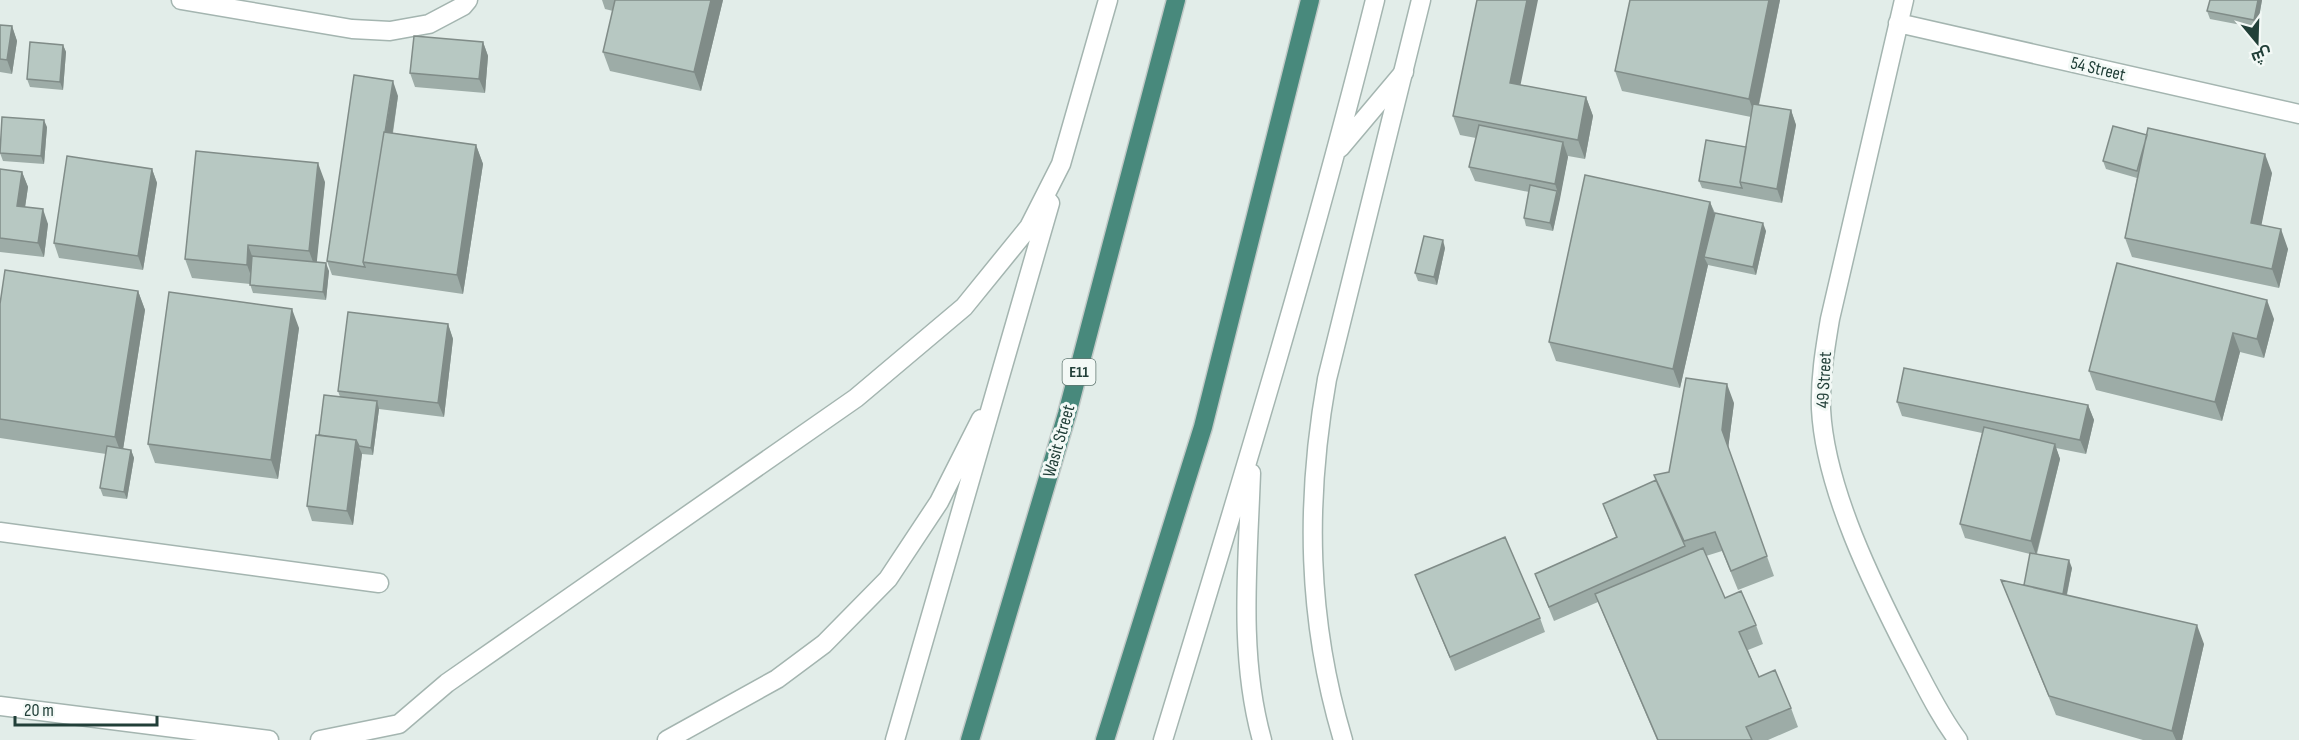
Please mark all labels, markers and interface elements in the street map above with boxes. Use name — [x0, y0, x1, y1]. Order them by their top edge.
north arrow — [2227, 12, 2287, 72]
text: ش — [2249, 42, 2274, 67]
street label: 54 Street — [2069, 53, 2128, 86]
street label: 49 Street — [1812, 351, 1836, 409]
road number: E11 — [1062, 359, 1096, 385]
street label: Wasit Street — [1039, 402, 1079, 480]
scale bar — [15, 689, 158, 727]
text: 20 m — [24, 700, 54, 721]

